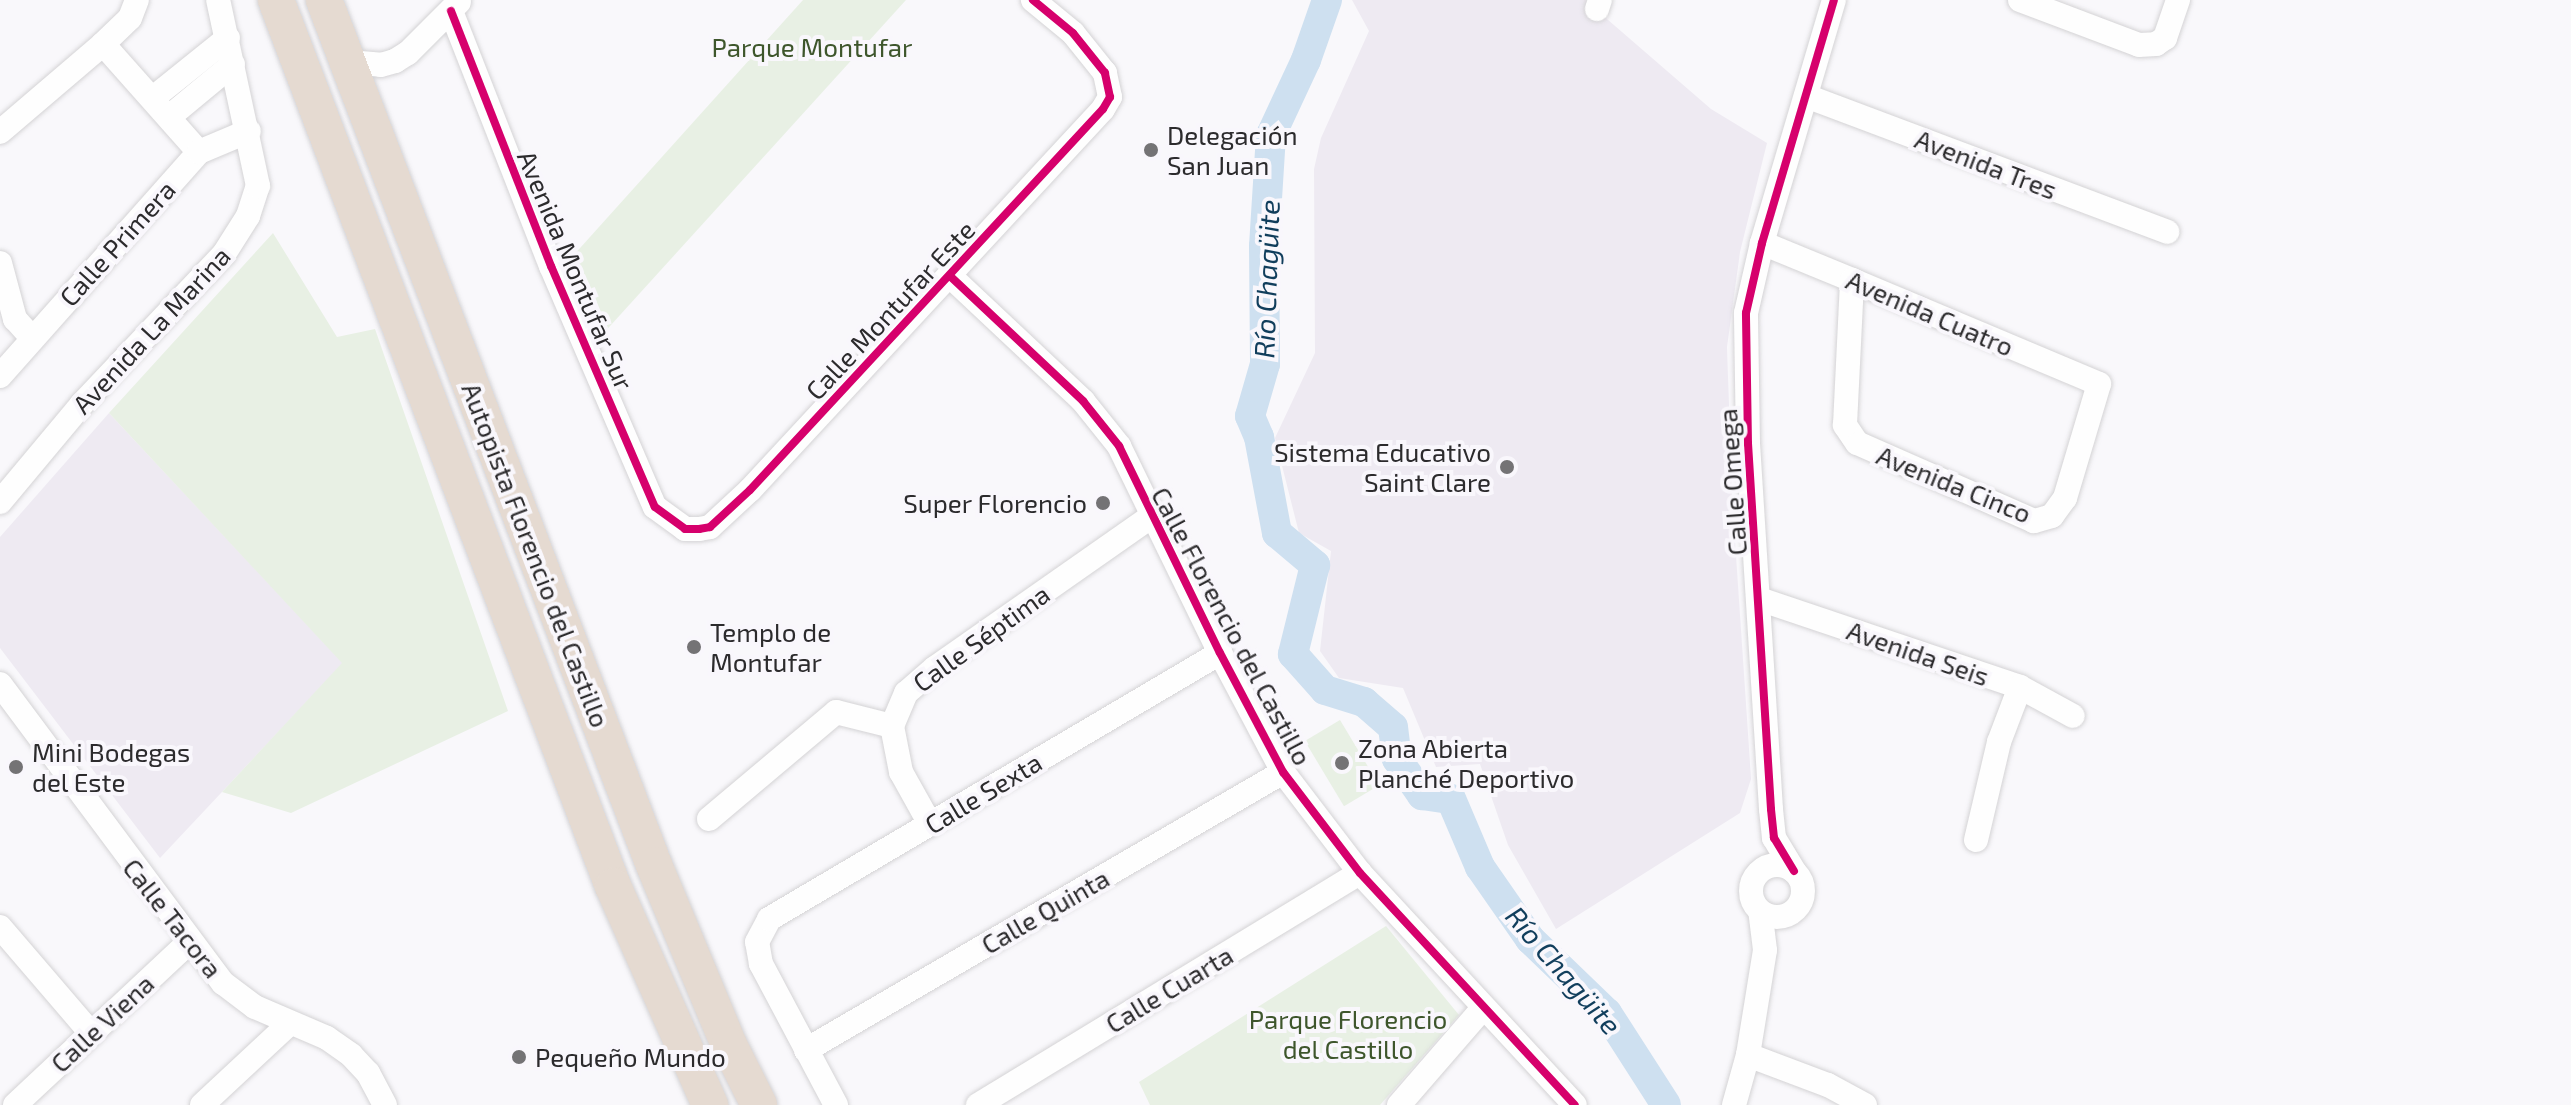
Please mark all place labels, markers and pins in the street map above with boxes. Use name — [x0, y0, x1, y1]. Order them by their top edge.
place label: Delegación San Juan — [1167, 119, 1298, 180]
marker: Delegación San Juan — [1142, 141, 1160, 159]
place label: Sistema Educativo Saint Clare — [1274, 436, 1491, 498]
marker: Sistema Educativo Saint Clare — [1498, 458, 1516, 476]
place label: Super Florencio — [903, 487, 1087, 519]
marker: Super Florencio — [1094, 494, 1112, 512]
place label: Templo de Montufar — [710, 616, 831, 678]
marker: Templo de Montufar — [685, 638, 703, 656]
place label: Zona Abierta Planché Deportivo — [1358, 732, 1574, 794]
place label: Mini Bodegas del Este — [32, 736, 190, 798]
marker: Zona Abierta Planché Deportivo — [1333, 754, 1351, 772]
marker: Mini Bodegas del Este — [7, 758, 25, 776]
place label: Pequeño Mundo — [535, 1041, 726, 1073]
marker: Pequeño Mundo — [510, 1048, 528, 1066]

